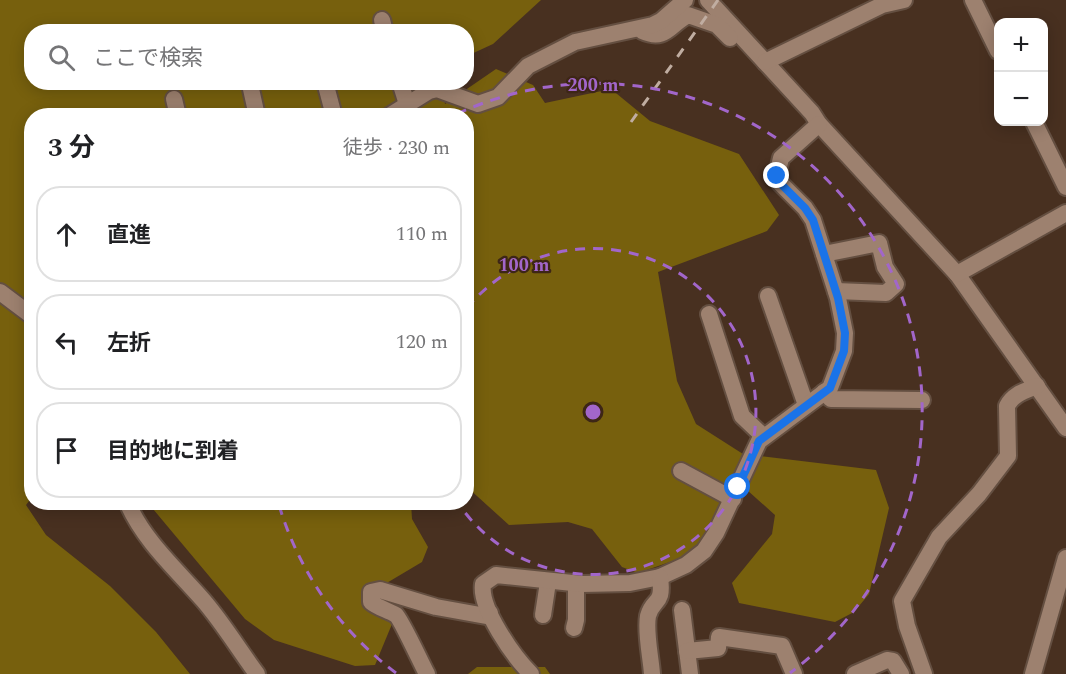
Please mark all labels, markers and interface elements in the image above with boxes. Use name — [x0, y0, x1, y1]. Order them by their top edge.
map controls — [994, 18, 1048, 126]
button: + — [994, 18, 1048, 72]
search box — [24, 24, 474, 90]
icon: search — [45, 41, 78, 74]
text: ここで検索 — [93, 42, 203, 75]
text: 200 m — [567, 72, 619, 99]
button: − — [994, 72, 1048, 126]
text: 3 分 — [48, 128, 95, 168]
text: 徒歩 · 230 m — [343, 133, 450, 163]
route end — [763, 162, 789, 188]
icon: ahead — [50, 218, 83, 251]
text: 直進 — [107, 219, 151, 252]
text: 110 m — [396, 219, 448, 249]
text: 100 m — [498, 252, 550, 279]
icon: left — [50, 326, 83, 359]
text: 左折 — [107, 327, 151, 360]
text: 120 m — [396, 327, 448, 357]
centre of rings — [583, 402, 603, 422]
icon: arrive — [50, 434, 83, 467]
text: 目的地に到着 — [107, 435, 239, 468]
route start — [724, 473, 750, 499]

